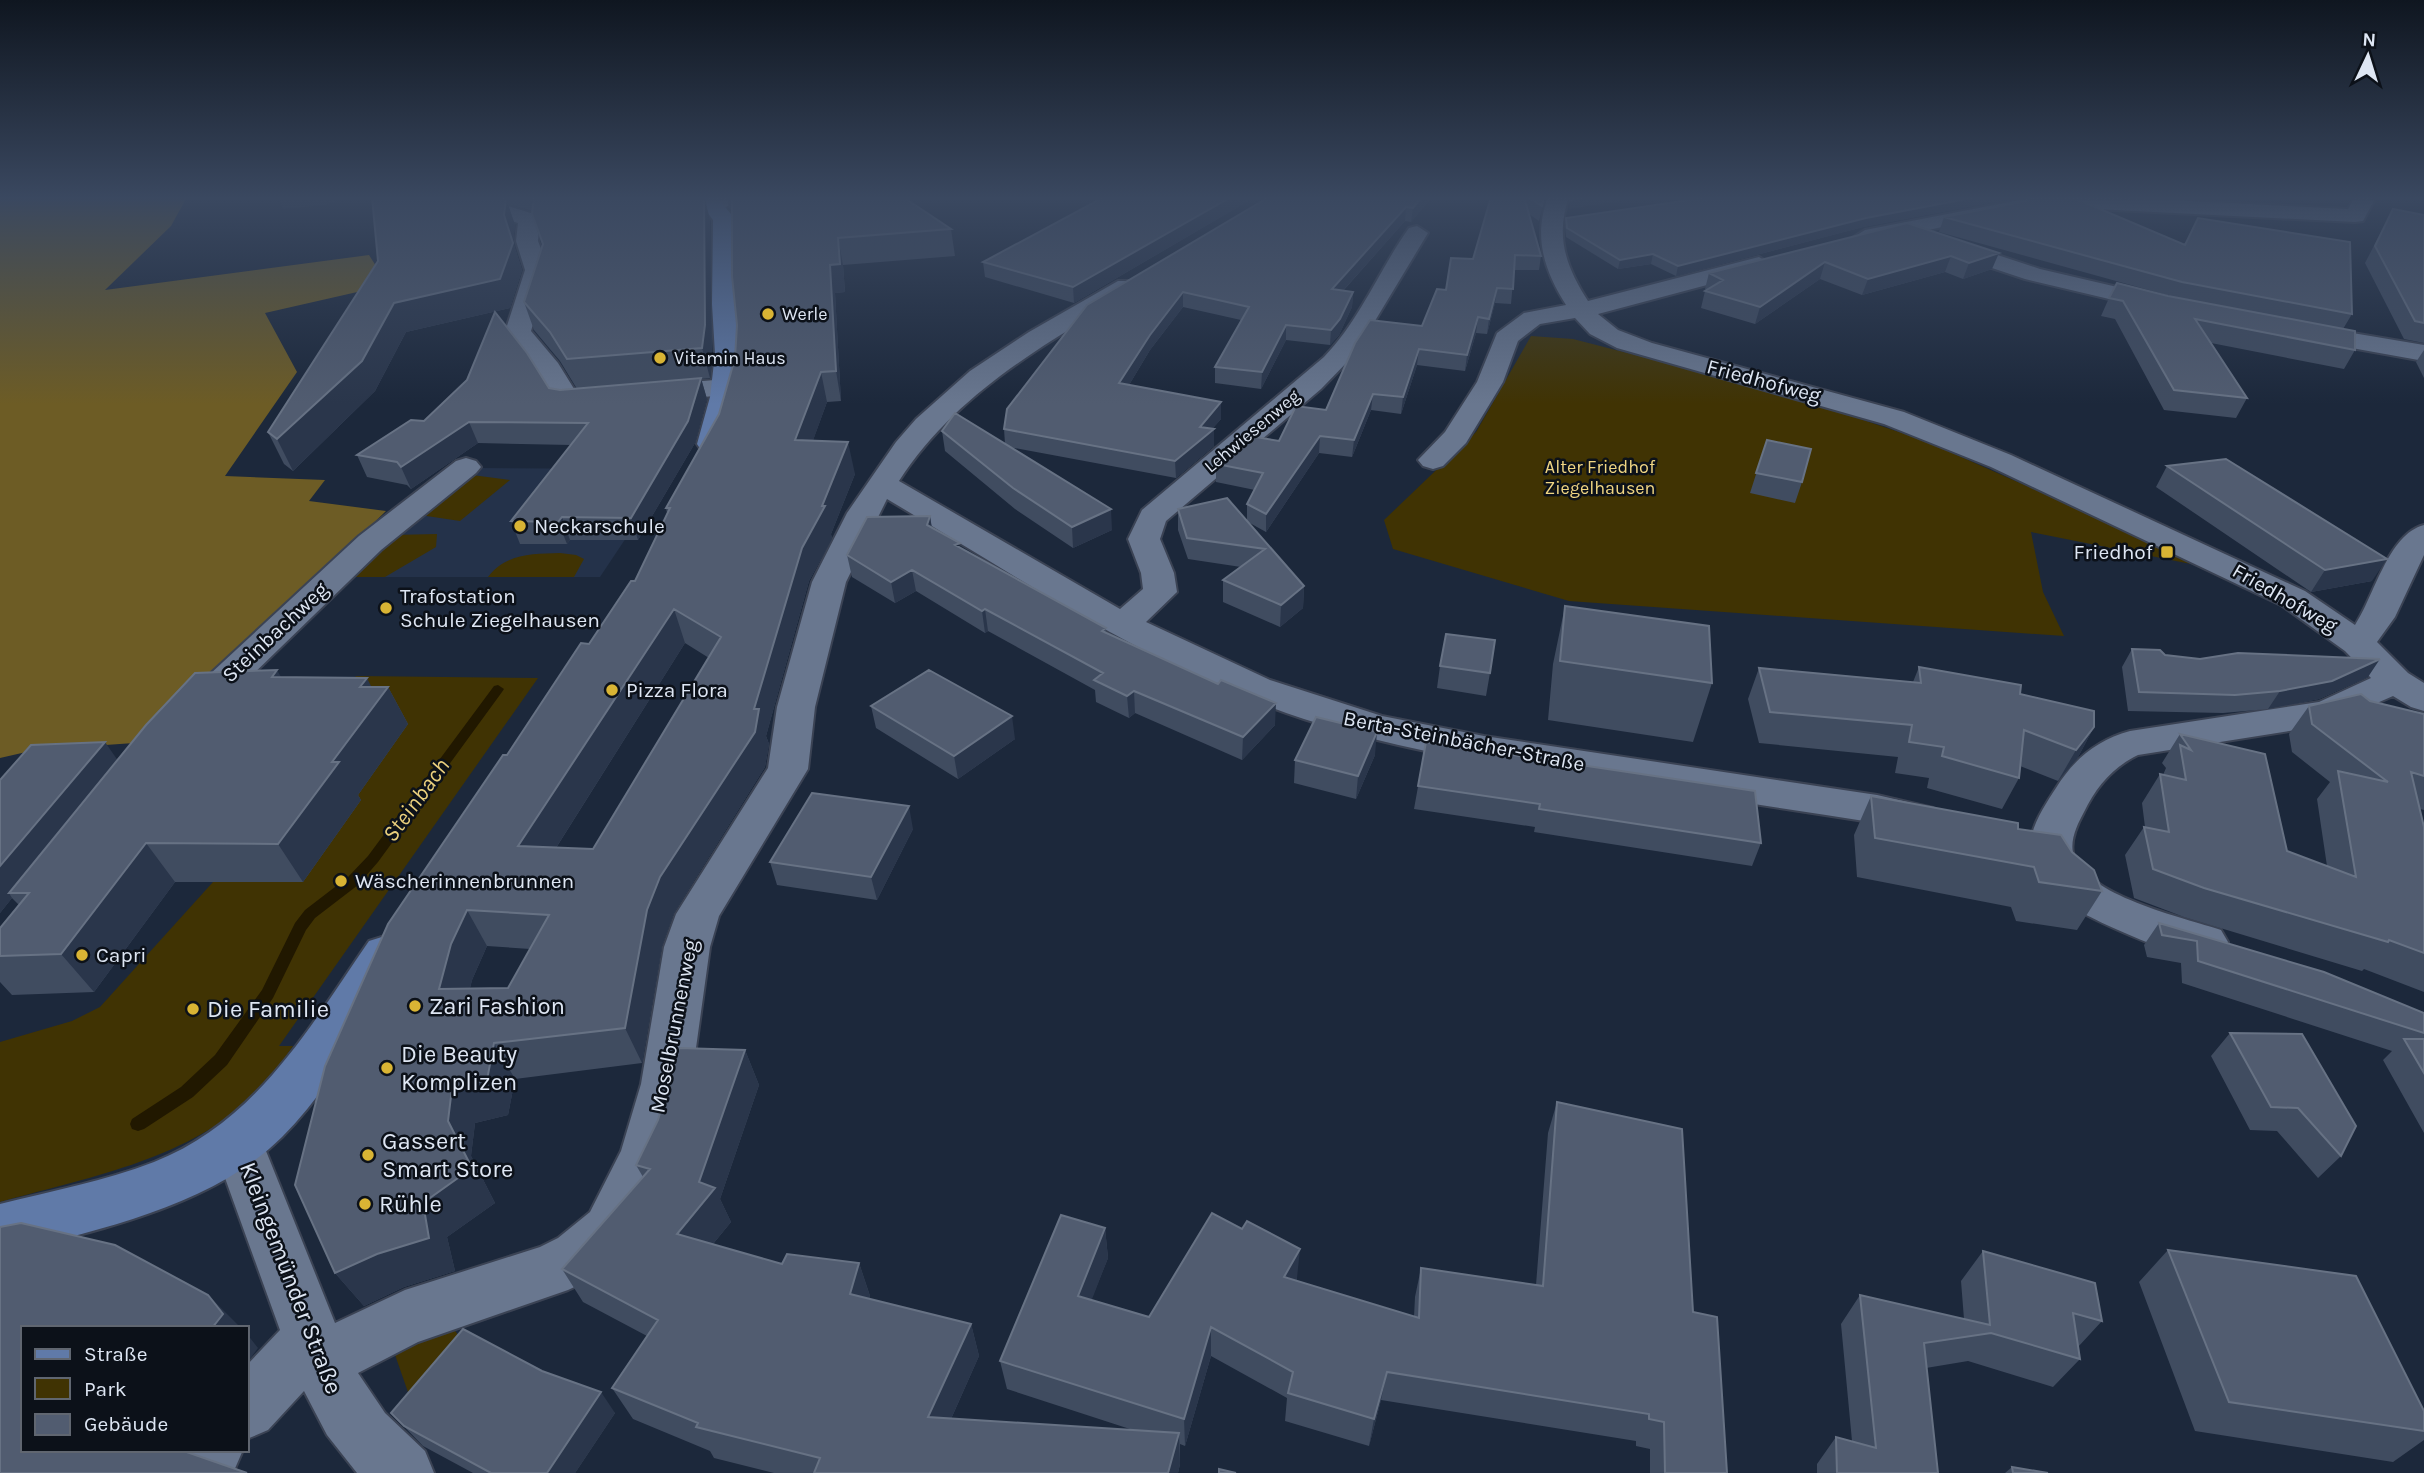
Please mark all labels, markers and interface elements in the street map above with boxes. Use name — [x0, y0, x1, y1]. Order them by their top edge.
north arrow — [2333, 21, 2403, 91]
text: N — [2362, 29, 2377, 51]
place label: Werle — [782, 303, 828, 325]
marker: Werle — [760, 306, 776, 322]
place label: Vitamin Haus — [674, 347, 786, 369]
marker: Vitamin Haus — [652, 350, 668, 366]
street label: Friedhofweg — [1704, 354, 1824, 408]
street label: Lehwiesenweg — [1200, 385, 1304, 477]
park label: Alter Friedhof Ziegelhausen — [1545, 456, 1656, 499]
place label: Neckarschule — [534, 514, 665, 538]
marker: Neckarschule — [512, 518, 528, 534]
place label: Friedhof — [2074, 540, 2154, 564]
marker: Friedhof — [2159, 544, 2175, 560]
street label: Friedhofweg — [2228, 558, 2342, 638]
street label: Steinbachweg — [217, 577, 333, 687]
place label: Trafostation Schule Ziegelhausen — [400, 584, 600, 632]
marker: Trafostation Schule Ziegelhausen — [378, 600, 394, 616]
place label: Pizza Flora — [626, 678, 728, 702]
marker: Pizza Flora — [604, 682, 620, 698]
street label: Berta-Steinbächer-Straße — [1341, 706, 1587, 776]
water label: Steinbach — [377, 753, 455, 847]
place label: Wäscherinnenbrunnen — [355, 869, 574, 893]
marker: Wäscherinnenbrunnen — [333, 873, 349, 889]
street label: Moselbrunnenweg — [645, 937, 703, 1115]
place label: Capri — [96, 943, 147, 967]
marker: Capri — [74, 947, 90, 963]
place label: Zari Fashion — [429, 992, 565, 1020]
place label: Die Familie — [207, 995, 329, 1023]
marker: Zari Fashion — [407, 998, 423, 1014]
marker: Die Familie — [185, 1001, 201, 1017]
place label: Die Beauty Komplizen — [401, 1040, 517, 1096]
marker: Die Beauty Komplizen — [379, 1060, 395, 1076]
place label: Gassert Smart Store — [382, 1127, 513, 1183]
marker: Gassert Smart Store — [360, 1147, 376, 1163]
street label: Kleingemünder Straße — [234, 1158, 348, 1398]
place label: Rühle — [379, 1190, 442, 1218]
marker: Rühle — [357, 1196, 373, 1212]
legend — [21, 1326, 248, 1452]
text: Straße — [84, 1342, 147, 1366]
text: Park — [84, 1377, 127, 1401]
text: Gebäude — [84, 1412, 168, 1436]

